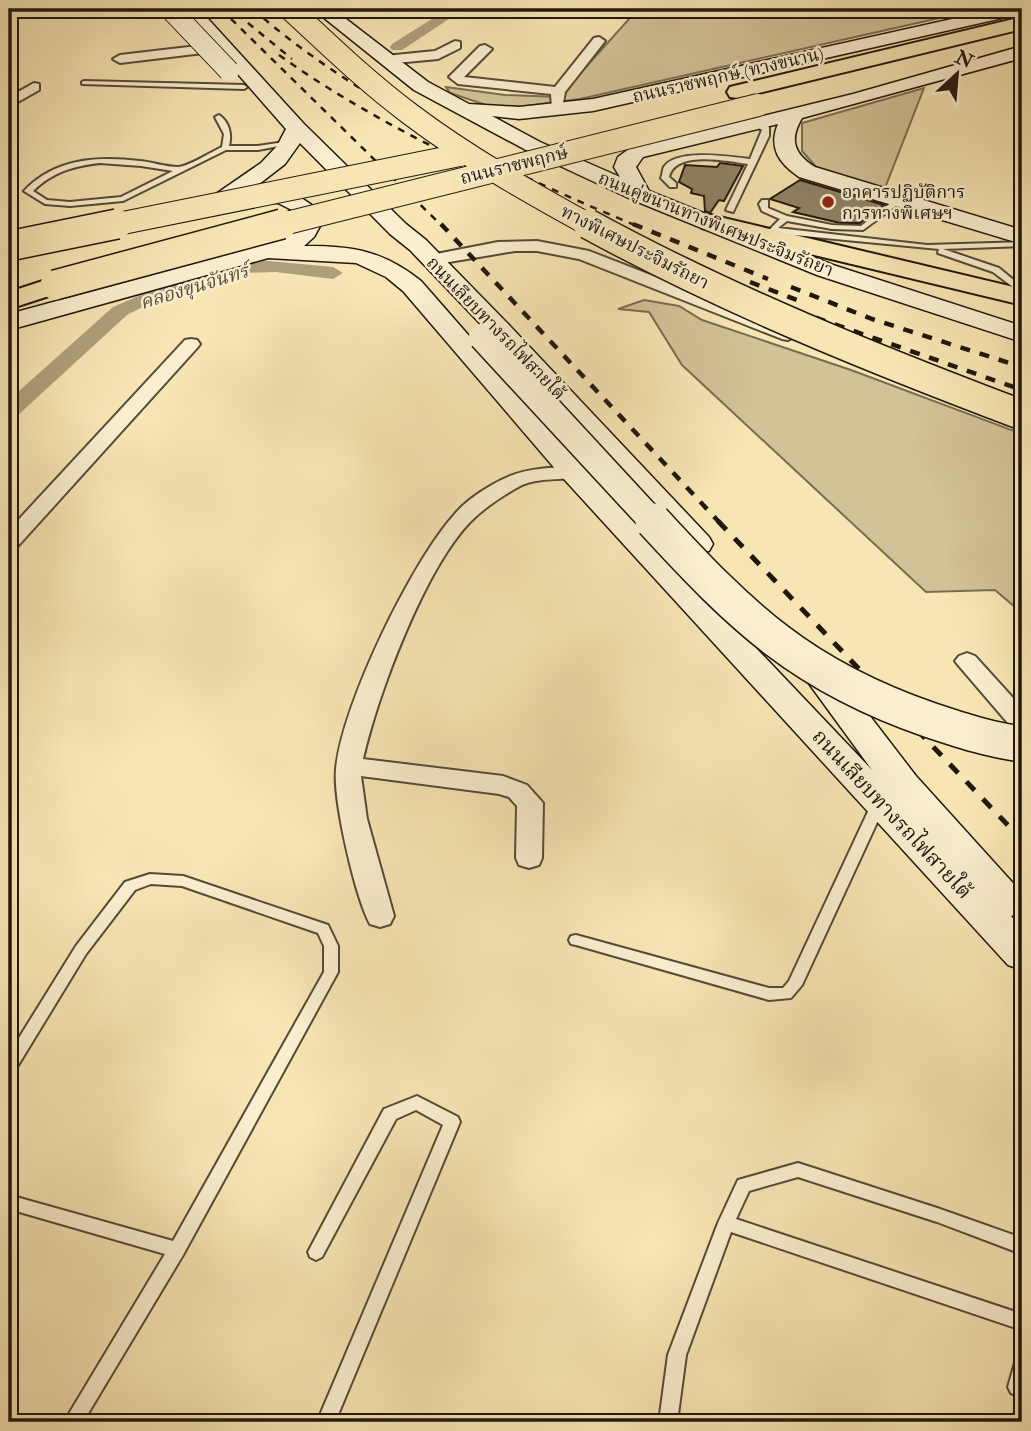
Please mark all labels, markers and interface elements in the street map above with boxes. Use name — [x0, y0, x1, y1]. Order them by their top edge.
north arrow — [922, 38, 992, 108]
street label: ถนนราชพฤกษ์ (ทางขนาน) — [630, 42, 826, 109]
text: N — [950, 45, 978, 75]
street label: ถนนราชพฤกษ์ — [458, 141, 571, 190]
street label: ถนนคู่ขนานทางพิเศษประจิมรัถยา — [595, 167, 837, 281]
place label: อาคารปฏิบัติการ การทางพิเศษฯ — [842, 181, 965, 225]
marker: อาคารปฏิบัติการ การทางพิเศษฯ — [820, 194, 836, 210]
street label: ทางพิเศษประจิมรัถยา — [557, 200, 713, 294]
street label: ถนนเลียบทางรถไฟสายใต้ — [421, 251, 571, 405]
water label: คลองขุนจันทร์ — [137, 258, 256, 315]
street label: ถนนเลียบทางรถไฟสายใต้ — [806, 722, 979, 905]

